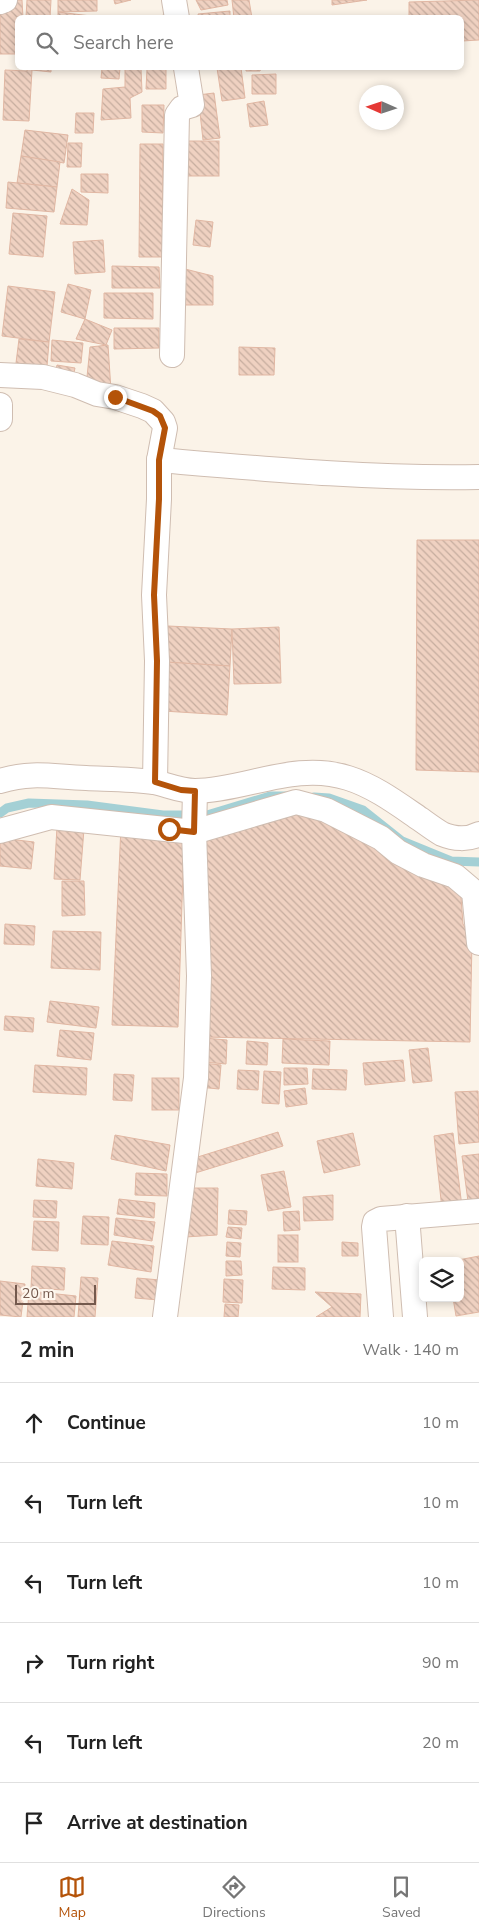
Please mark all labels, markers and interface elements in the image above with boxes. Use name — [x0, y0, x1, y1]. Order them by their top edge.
search box — [15, 15, 464, 70]
icon: search — [33, 29, 61, 57]
text: Search here — [73, 30, 174, 56]
north arrow — [359, 85, 404, 130]
route end — [104, 386, 127, 409]
route start — [158, 818, 181, 841]
map controls — [419, 1257, 464, 1302]
button: layers — [419, 1257, 464, 1302]
scale bar — [15, 1282, 96, 1305]
text: 20 m — [22, 1284, 54, 1303]
text: 2 min — [20, 1336, 74, 1364]
text: Walk · 140 m — [363, 1339, 459, 1361]
icon: ahead — [20, 1409, 48, 1437]
text: Continue — [67, 1410, 146, 1436]
text: 10 m — [422, 1412, 459, 1434]
icon: left — [20, 1489, 48, 1517]
text: Turn left — [67, 1490, 142, 1516]
text: 10 m — [422, 1492, 459, 1514]
icon: left — [20, 1569, 48, 1597]
text: Turn left — [67, 1570, 142, 1596]
text: 10 m — [422, 1572, 459, 1594]
icon: right — [20, 1649, 48, 1677]
text: Turn right — [67, 1650, 154, 1676]
text: 90 m — [422, 1652, 459, 1674]
icon: left — [20, 1729, 48, 1757]
text: Turn left — [67, 1730, 142, 1756]
text: 20 m — [422, 1732, 459, 1754]
icon: arrive — [20, 1809, 48, 1837]
text: Arrive at destination — [67, 1810, 248, 1836]
tab: Map — [58, 1873, 86, 1922]
tab: Directions — [203, 1873, 266, 1922]
tab: Saved — [382, 1873, 421, 1922]

